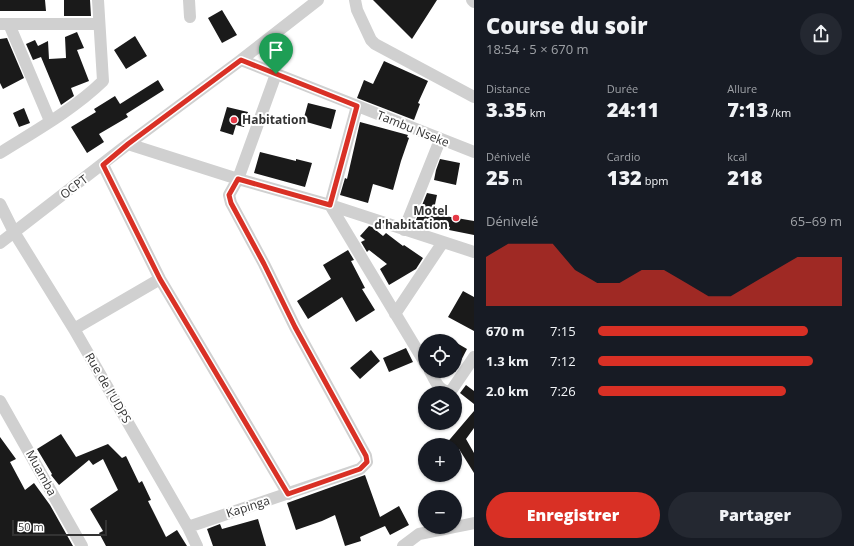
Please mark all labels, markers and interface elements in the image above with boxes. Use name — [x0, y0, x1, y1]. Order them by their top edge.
text: Course du soir — [486, 10, 648, 40]
button: share — [800, 13, 842, 55]
pin — [259, 33, 293, 74]
icon: arrive — [265, 39, 287, 61]
text: 18:54 · 5 × 670 m — [486, 40, 589, 58]
text: Distance — [486, 81, 530, 96]
text: Durée — [607, 81, 638, 96]
text: Allure — [727, 81, 757, 96]
text: 3.35 — [486, 96, 527, 123]
text: 24:11 — [607, 96, 659, 123]
text: 7:13 — [727, 96, 768, 123]
text: km — [527, 105, 546, 120]
text: /km — [768, 105, 791, 120]
street label: Tambu Nseke — [374, 106, 452, 151]
place label: Habitation — [242, 111, 306, 128]
marker: Habitation — [229, 115, 239, 125]
text: Dénivelé — [486, 149, 530, 164]
text: Cardio — [607, 149, 640, 164]
text: kcal — [727, 149, 747, 164]
text: 25 — [486, 164, 509, 191]
text: 132 — [607, 164, 642, 191]
text: 218 — [727, 164, 762, 191]
street label: OCPT — [56, 170, 91, 203]
text: m — [509, 173, 522, 188]
text: bpm — [642, 173, 668, 188]
place label: Motel d'habitation — [374, 202, 448, 233]
text: Dénivelé — [486, 212, 538, 230]
text: 65–69 m — [790, 212, 842, 230]
marker: Motel d'habitation — [451, 213, 461, 223]
text: 670 m — [486, 322, 524, 340]
text: 7:15 — [550, 322, 576, 340]
map controls — [418, 334, 462, 534]
button: locate — [418, 334, 462, 378]
street label: Rue de l'UDPS — [81, 349, 135, 426]
text: 1.3 km — [486, 352, 529, 370]
text: 7:12 — [550, 352, 576, 370]
text: 2.0 km — [486, 382, 529, 400]
text: 7:26 — [550, 382, 576, 400]
button: layers — [418, 386, 462, 430]
button: + — [418, 438, 462, 482]
street label: Muamba — [22, 447, 61, 499]
button: − — [418, 490, 462, 534]
street label: Kapinga — [224, 491, 272, 522]
button: Enregistrer — [486, 492, 660, 538]
button: Partager — [668, 492, 842, 538]
scale bar — [12, 518, 107, 537]
text: 50 m — [18, 519, 44, 534]

